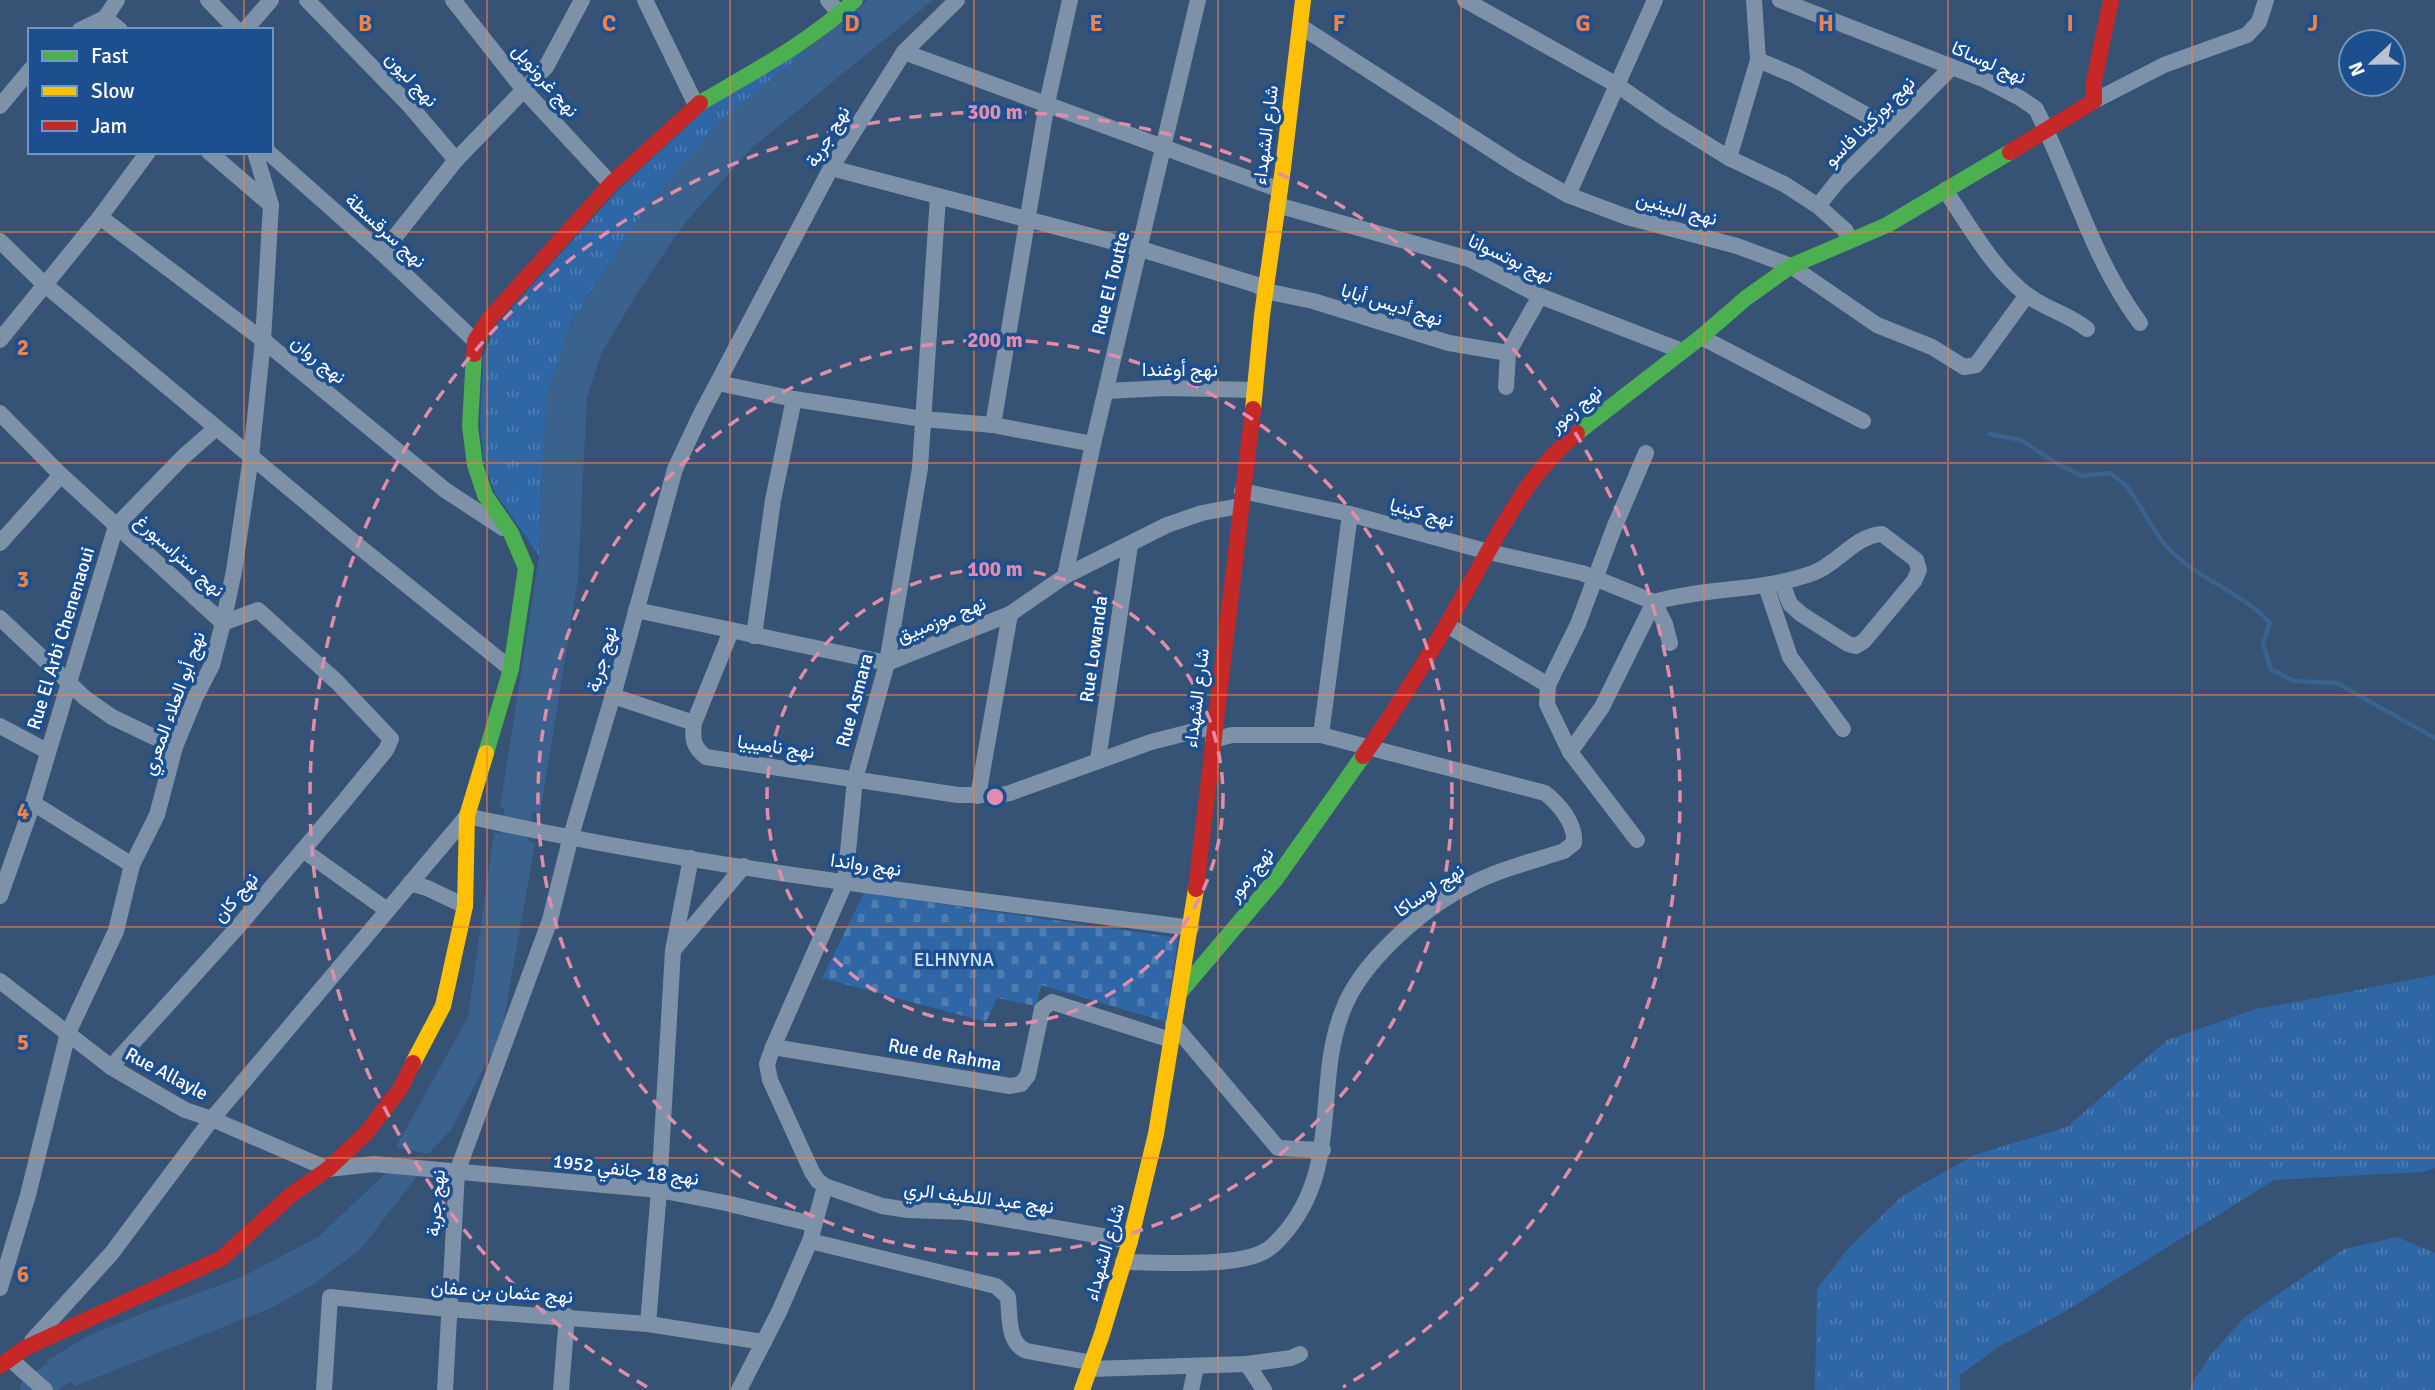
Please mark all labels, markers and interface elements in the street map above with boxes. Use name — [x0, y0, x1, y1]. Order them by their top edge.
text: B — [358, 9, 372, 38]
text: C — [602, 9, 616, 38]
text: D — [844, 9, 860, 38]
text: E — [1089, 9, 1103, 38]
text: F — [1333, 9, 1345, 38]
text: G — [1575, 9, 1591, 38]
text: H — [1818, 9, 1834, 38]
text: I — [2066, 9, 2074, 38]
text: J — [2308, 9, 2318, 38]
legend — [28, 28, 273, 154]
north arrow — [2337, 28, 2407, 98]
street label: نهج لوساكا — [1947, 36, 2030, 91]
street label: نهج غرونوبل — [506, 39, 584, 123]
text: Fast — [91, 43, 128, 69]
street label: نهج ليون — [379, 47, 443, 113]
text: N — [2344, 58, 2371, 80]
street label: نهج بوركينا فاسو — [1819, 71, 1921, 173]
text: Slow — [91, 78, 135, 104]
street label: شارع الشهداء — [1248, 84, 1284, 186]
text: 300 m — [967, 99, 1023, 125]
street label: نهج جربة — [800, 102, 856, 172]
text: Jam — [91, 113, 127, 139]
street label: نهج البينين — [1633, 187, 1720, 232]
street label: نهج سرقسطة — [339, 188, 431, 274]
street label: Rue El Toutte — [1086, 229, 1135, 338]
street label: نهج بوتسوانا — [1464, 229, 1557, 290]
street label: نهج أديس أبابا — [1338, 278, 1445, 333]
text: 200 m — [967, 327, 1023, 353]
street label: نهج روان — [285, 330, 351, 390]
text: 2 — [17, 333, 29, 362]
street label: نهج أوغندا — [1142, 358, 1218, 383]
street label: نهج زمور — [1543, 380, 1608, 439]
street label: نهج كينيا — [1387, 493, 1457, 534]
street label: نهج ستراسبورغ — [129, 509, 229, 603]
street label: Rue El Arbi Chenenaoui — [22, 544, 100, 733]
text: 100 m — [967, 556, 1023, 582]
text: 3 — [17, 565, 29, 594]
street label: نهج موزمبيق — [893, 591, 990, 650]
street label: Rue Lowanda — [1075, 594, 1113, 704]
street label: نهج جربة — [581, 624, 624, 695]
street label: نهج أبو العلاء المعري — [137, 628, 214, 780]
street label: شارع الشهداء — [1179, 647, 1215, 749]
street label: Rue Asmara — [831, 651, 879, 750]
street label: نهج ناميبيا — [735, 730, 816, 765]
centre of rings — [983, 785, 1007, 809]
text: 4 — [17, 797, 29, 826]
street label: نهج زمور — [1222, 843, 1280, 908]
street label: نهج رواندا — [829, 848, 903, 883]
street label: نهج لوساكا — [1390, 859, 1470, 924]
street label: نهج كان — [208, 868, 264, 928]
park label: ELHNYNA — [914, 948, 995, 972]
text: 5 — [17, 1028, 29, 1057]
street label: Rue de Rahma — [886, 1033, 1003, 1077]
street label: Rue Allayle — [121, 1042, 212, 1106]
street label: نهج 18 جانفي 1952 — [551, 1149, 700, 1194]
street label: نهج جربة — [421, 1169, 452, 1238]
street label: نهج عبد اللطيف الري — [902, 1177, 1055, 1222]
street label: شارع الشهداء — [1080, 1201, 1130, 1304]
text: 6 — [17, 1260, 29, 1289]
street label: نهج عثمان بن عفان — [430, 1275, 574, 1310]

